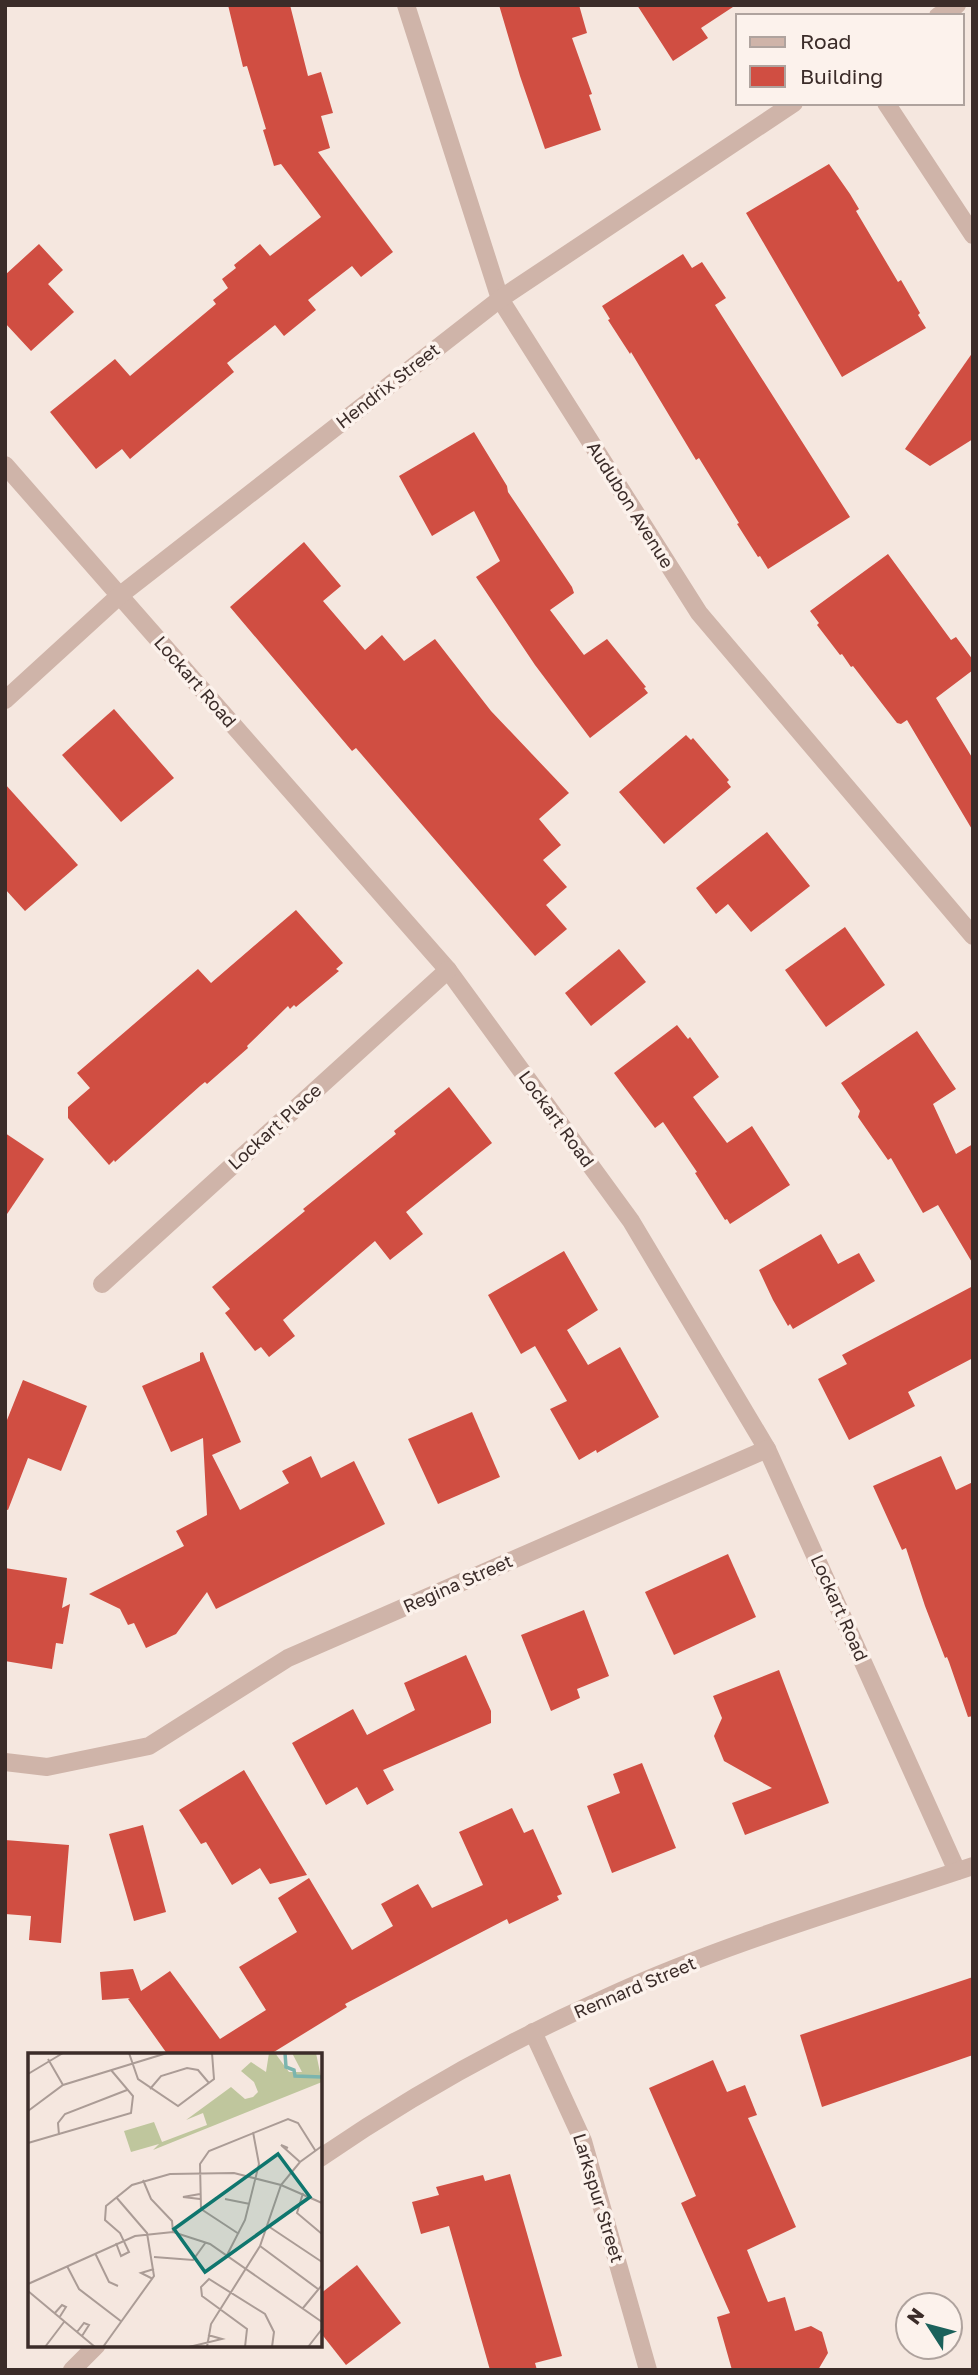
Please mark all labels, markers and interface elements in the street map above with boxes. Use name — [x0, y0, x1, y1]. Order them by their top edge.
legend — [736, 14, 964, 105]
text: Road — [800, 28, 851, 54]
text: Building — [800, 63, 883, 89]
street label: Hendrix Street — [331, 338, 444, 433]
street label: Audubon Avenue — [583, 437, 679, 572]
street label: Lockart Road — [150, 631, 241, 732]
street label: Lockart Road — [514, 1066, 599, 1171]
street label: Lockart Place — [223, 1079, 326, 1174]
street label: Regina Street — [399, 1549, 516, 1617]
street label: Lockart Road — [807, 1551, 873, 1664]
street label: Rennard Street — [570, 1951, 699, 2023]
inset map — [28, 2053, 322, 2347]
street label: Larkspur Street — [569, 2130, 629, 2265]
north arrow — [894, 2291, 964, 2361]
text: N — [901, 2303, 928, 2328]

